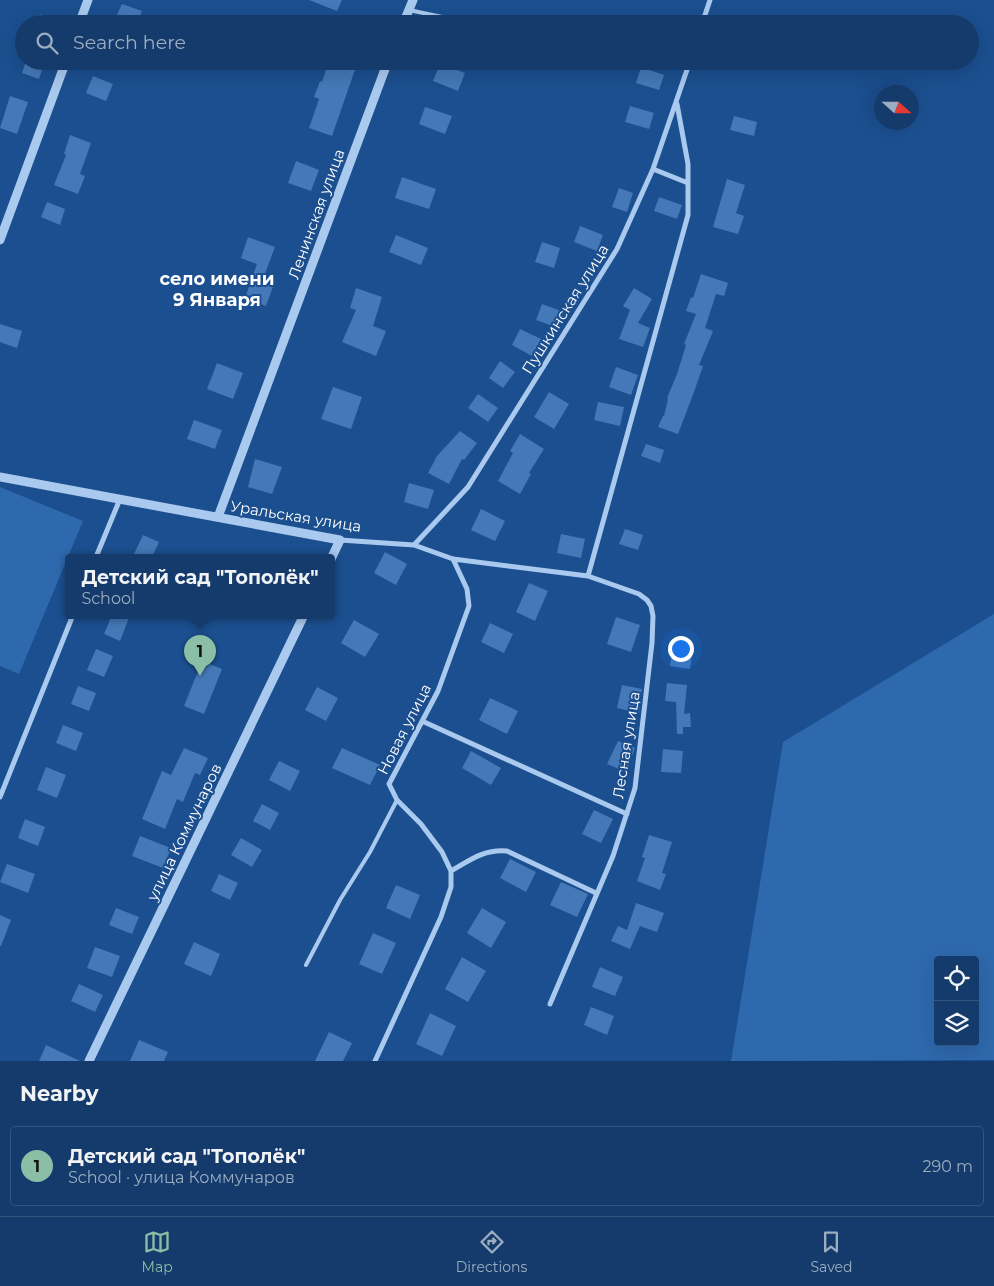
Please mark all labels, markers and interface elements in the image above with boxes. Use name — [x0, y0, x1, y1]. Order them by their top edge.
search box — [15, 15, 979, 70]
icon: search — [33, 29, 61, 57]
text: Search here — [73, 31, 186, 54]
north arrow — [874, 85, 919, 130]
street label: Ленинская улица — [284, 146, 348, 282]
street label: Пушкинская улица — [517, 241, 613, 377]
district label: село имени 9 Января — [159, 268, 275, 311]
street label: Уральская улица — [229, 496, 363, 536]
popup — [65, 554, 335, 619]
text: Детский сад "Тополёк" — [81, 566, 319, 589]
text: School — [81, 589, 135, 608]
pin: 1 — [184, 635, 216, 676]
your location — [668, 636, 694, 662]
street label: Новая улица — [373, 680, 435, 778]
street label: Лесная улица — [608, 690, 644, 800]
street label: улица Коммунаров — [142, 760, 225, 905]
map controls — [934, 956, 979, 1046]
button: locate — [934, 956, 979, 1001]
button: layers — [934, 1001, 979, 1046]
text: Nearby — [20, 1081, 99, 1106]
text: Детский сад "Тополёк" — [68, 1145, 305, 1168]
text: 1 — [34, 1157, 40, 1176]
text: 290 m — [922, 1157, 973, 1176]
text: School · улица Коммунаров — [68, 1168, 295, 1187]
tab: Map — [142, 1228, 173, 1276]
tab: Directions — [456, 1228, 527, 1276]
tab: Saved — [810, 1228, 852, 1276]

